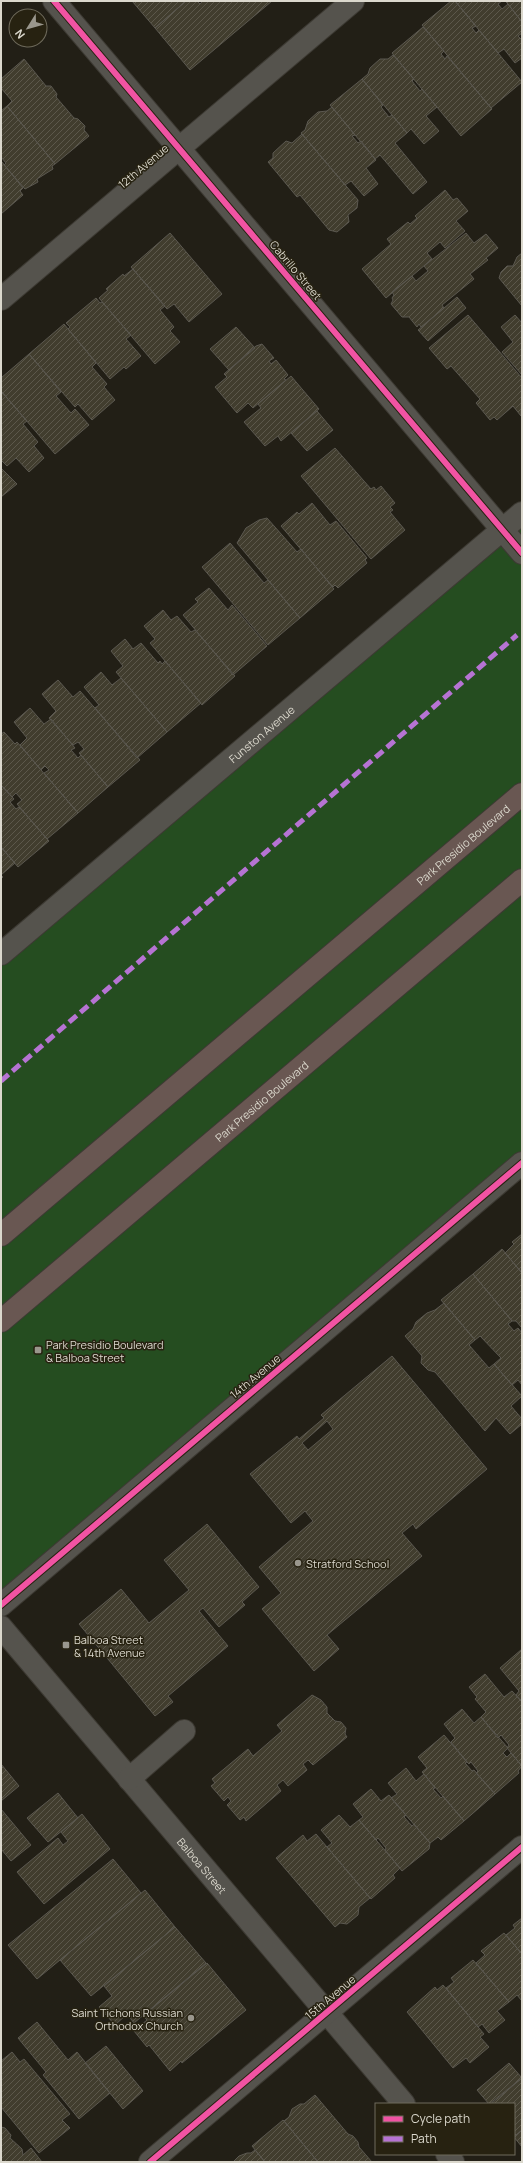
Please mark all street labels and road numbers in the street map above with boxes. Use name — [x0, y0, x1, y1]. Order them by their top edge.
street label: 12th Avenue — [115, 140, 172, 191]
street label: Cabrillo Street — [267, 237, 325, 303]
street label: Funston Avenue — [225, 701, 298, 766]
street label: Park Presidio Boulevard — [413, 800, 513, 888]
street label: Park Presidio Boulevard — [212, 1057, 311, 1144]
street label: 14th Avenue — [227, 1350, 284, 1402]
street label: Balboa Street — [174, 1834, 230, 1897]
street label: 15th Avenue — [302, 1971, 359, 2022]

